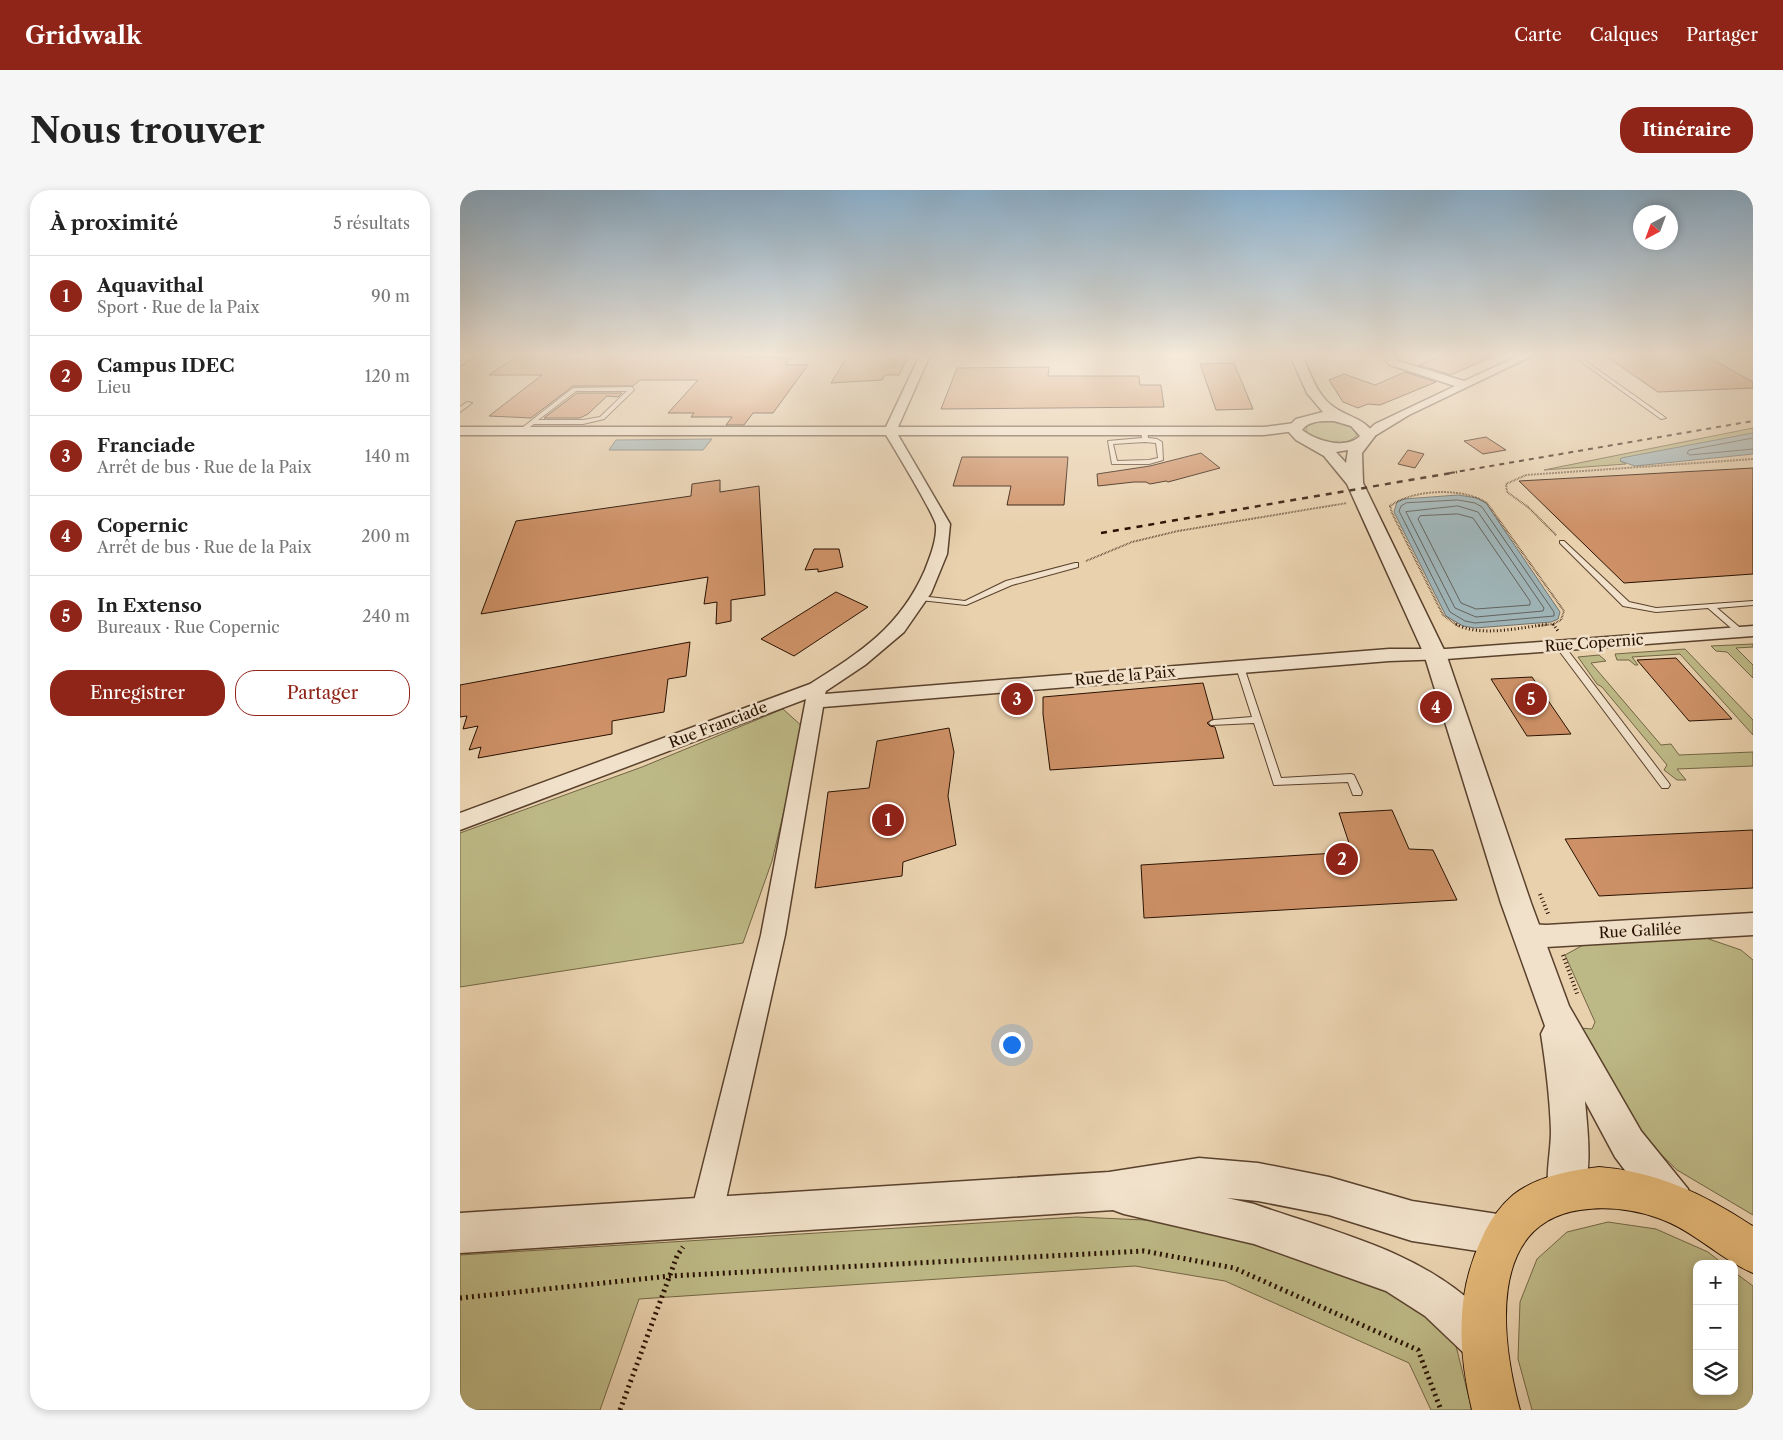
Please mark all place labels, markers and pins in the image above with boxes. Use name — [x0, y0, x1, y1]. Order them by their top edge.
pin: 3 — [1001, 680, 1033, 718]
pin: 5 — [1515, 680, 1547, 718]
pin: 4 — [1420, 688, 1452, 726]
pin: 1 — [872, 801, 904, 839]
pin: 2 — [1326, 840, 1358, 878]

